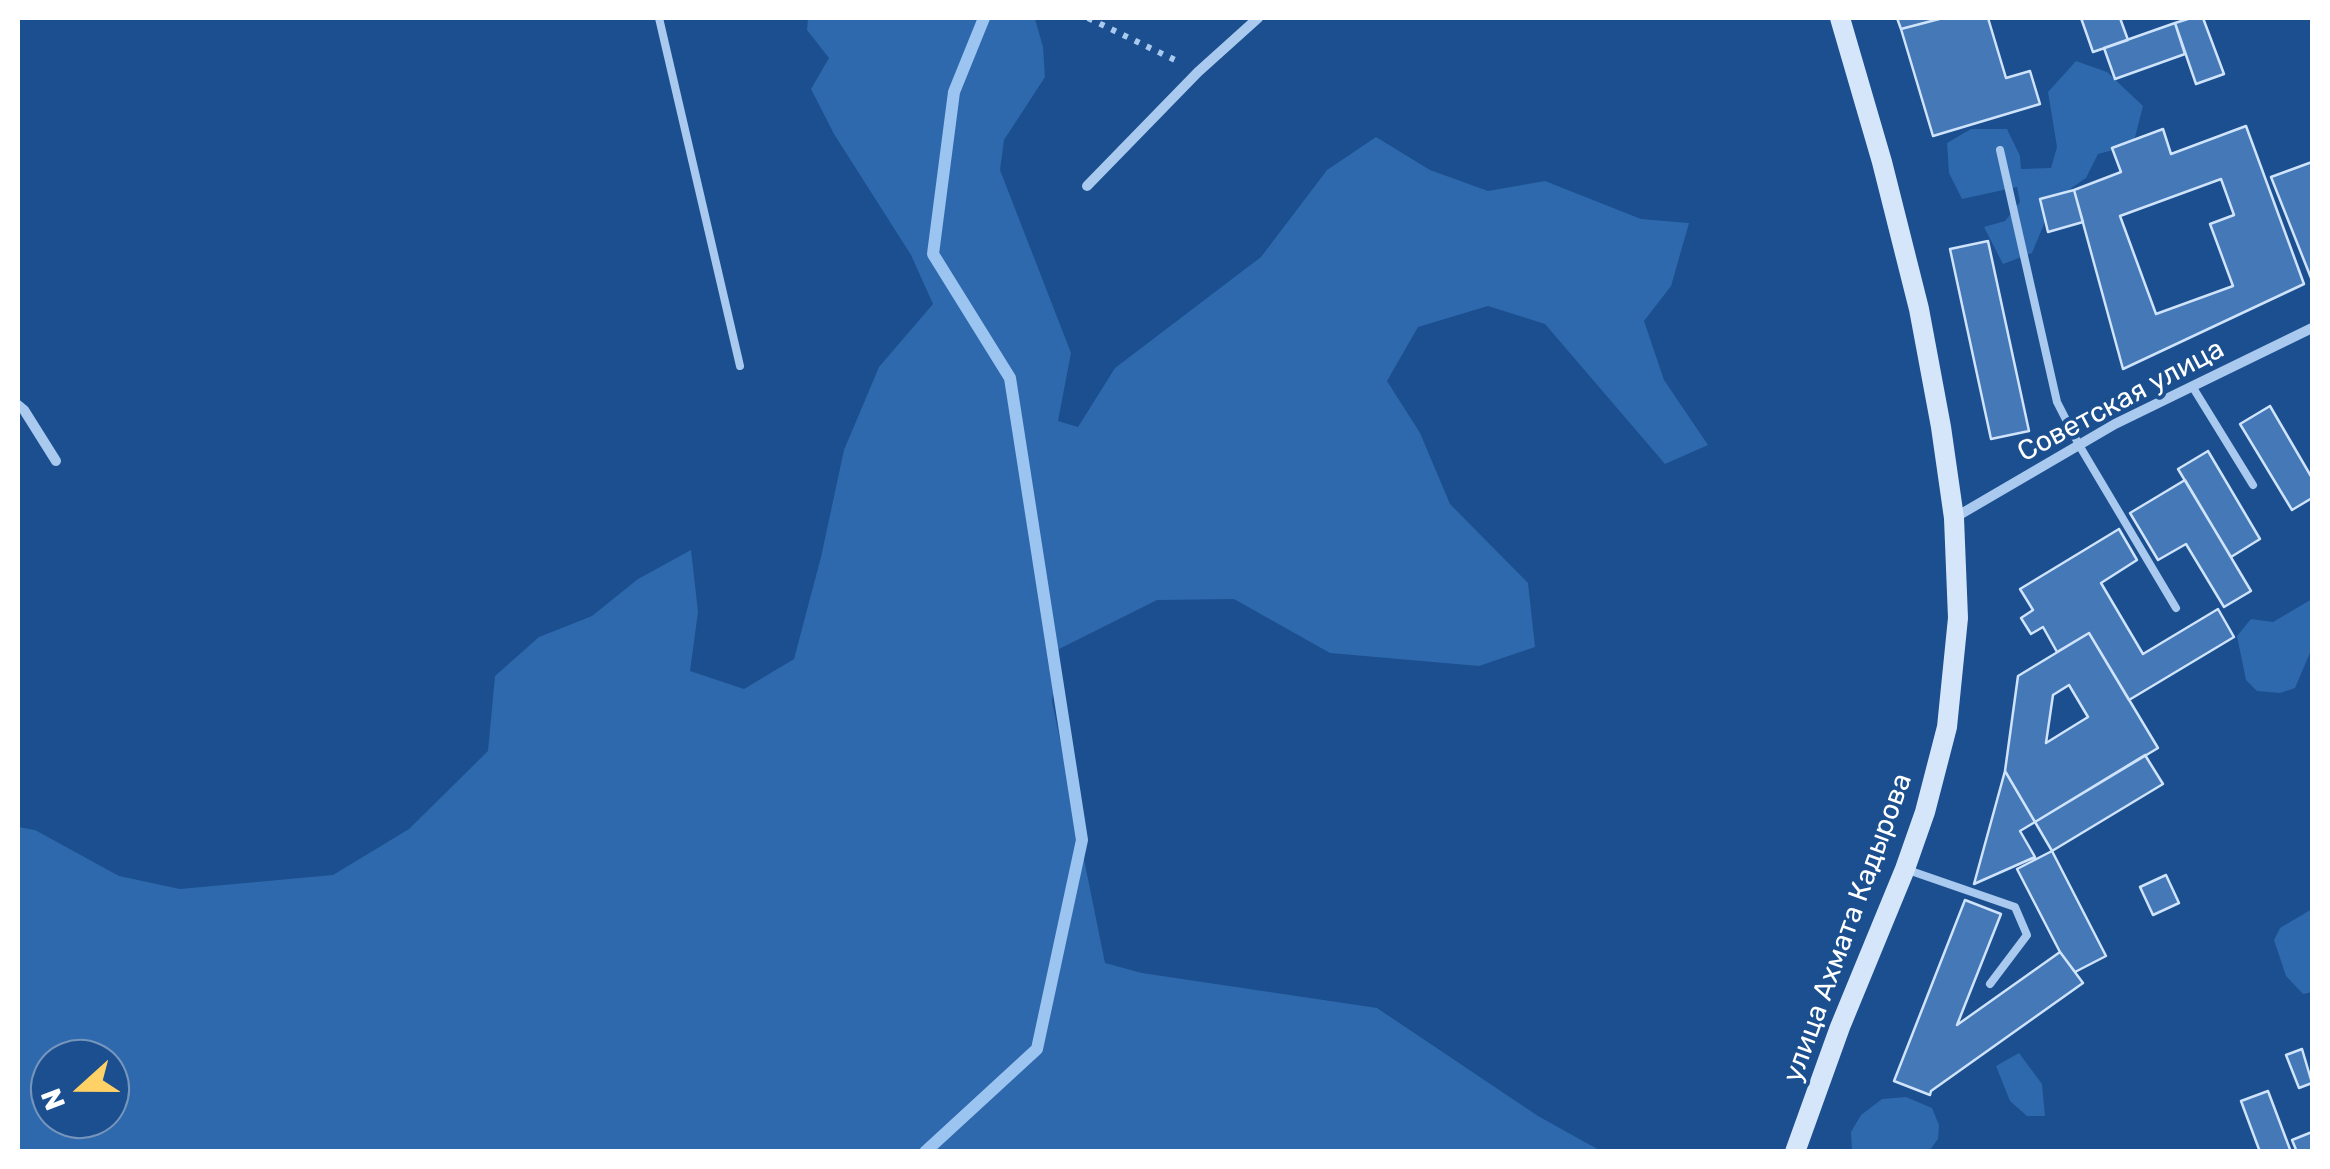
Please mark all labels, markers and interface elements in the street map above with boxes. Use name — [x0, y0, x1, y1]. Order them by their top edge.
street label: Советская улица — [2012, 332, 2230, 470]
street label: улица Ахмата Кадырова — [1776, 769, 1920, 1087]
north arrow — [30, 1039, 130, 1139]
text: N — [34, 1084, 72, 1115]

